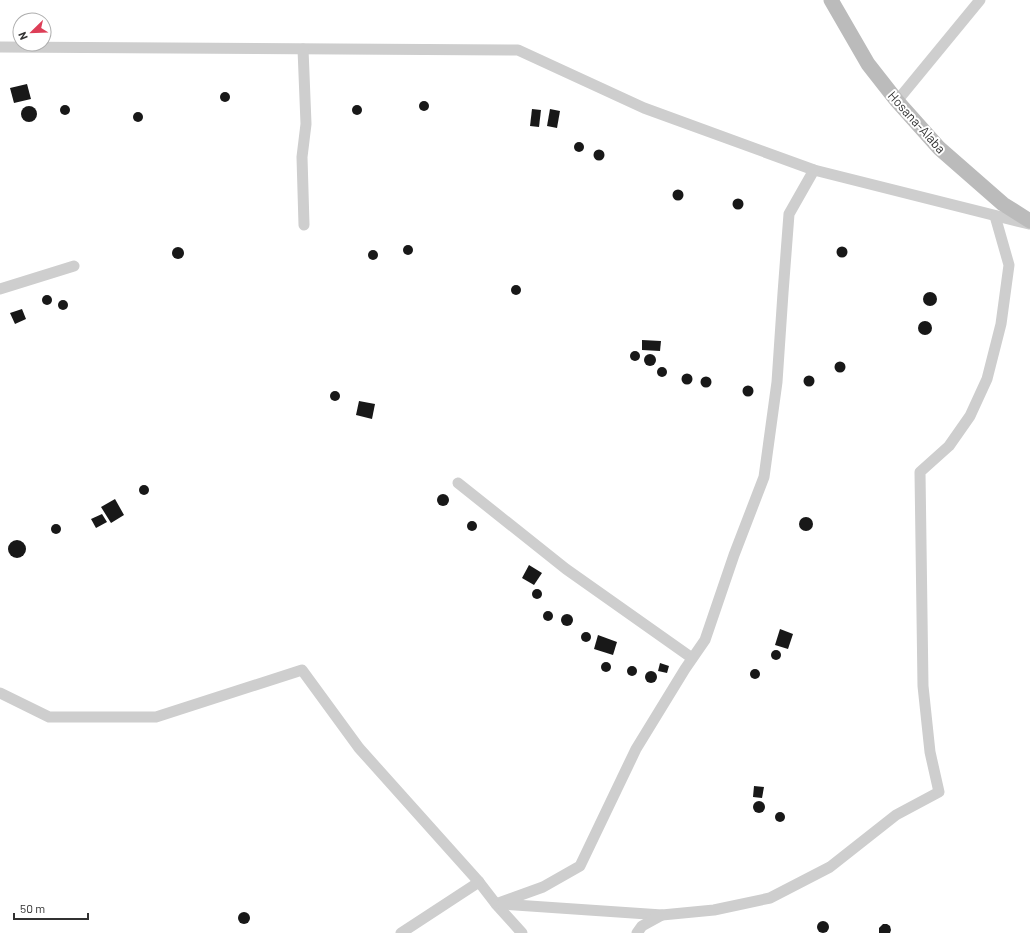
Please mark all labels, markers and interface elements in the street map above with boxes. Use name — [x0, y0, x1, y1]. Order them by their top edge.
north arrow — [12, 12, 52, 52]
text: N — [15, 30, 30, 42]
street label: Hosana-Alaba — [885, 87, 949, 157]
scale bar — [14, 895, 88, 921]
text: 50 m — [20, 901, 45, 915]

